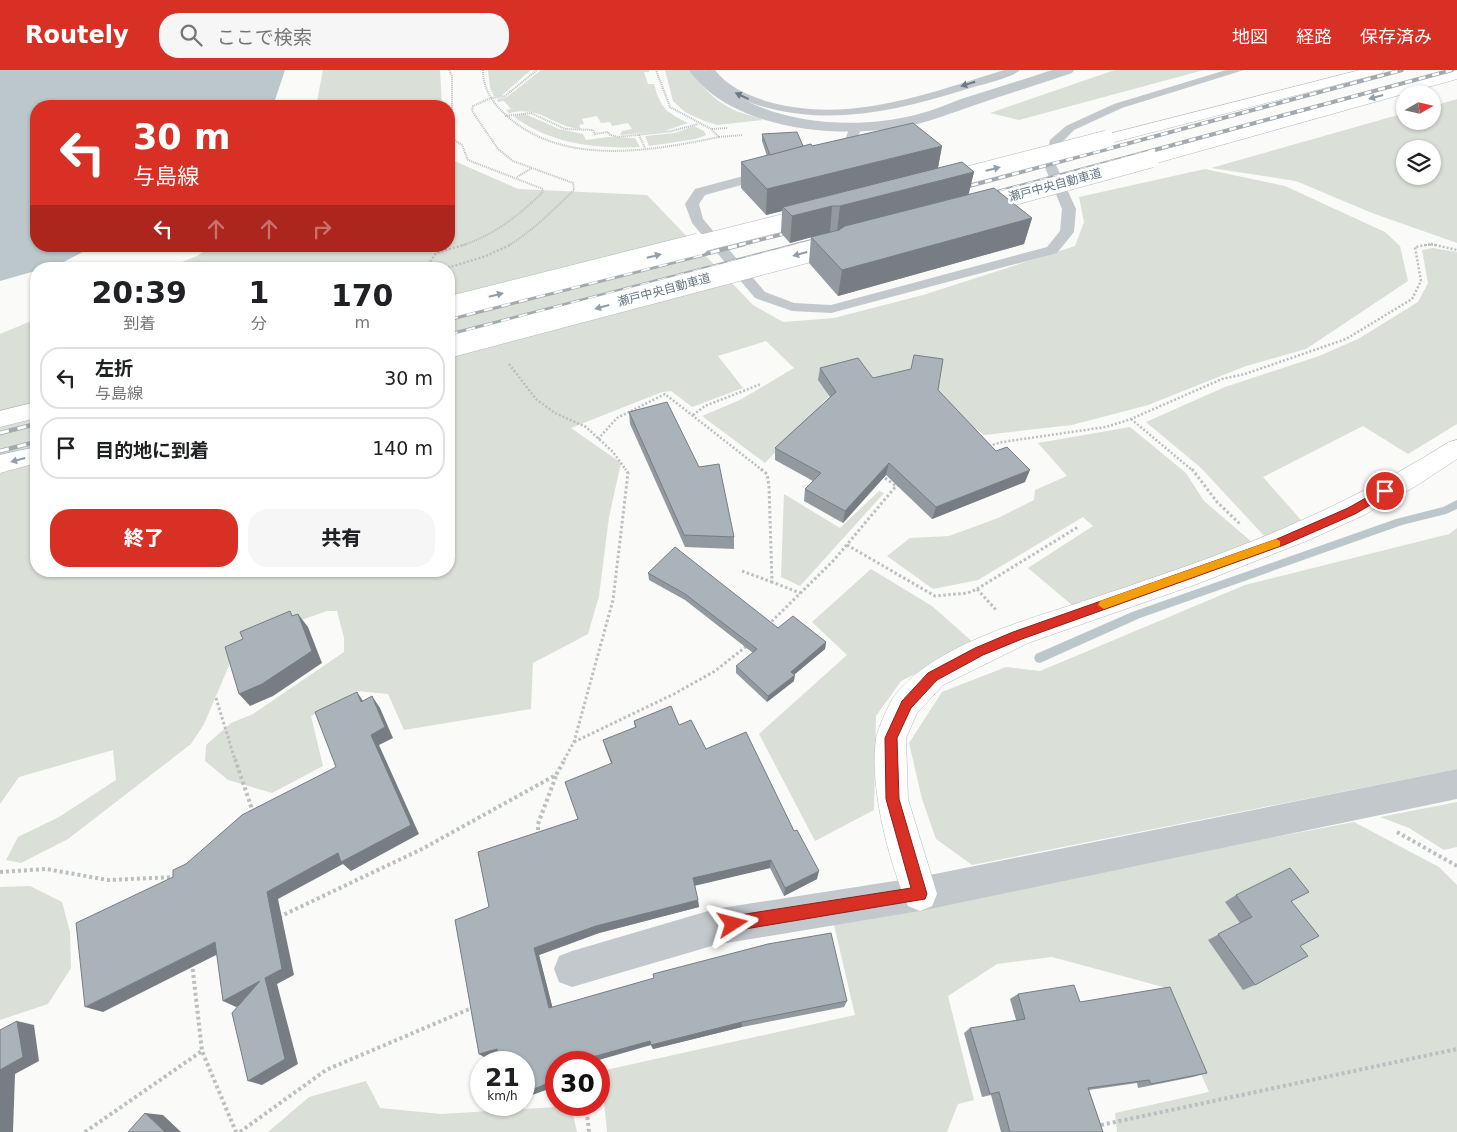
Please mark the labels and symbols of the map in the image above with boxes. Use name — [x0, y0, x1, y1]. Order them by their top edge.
one-way arrow — [960, 81, 975, 89]
north arrow — [1396, 85, 1441, 130]
one-way arrow — [735, 91, 749, 99]
one-way arrow — [1369, 93, 1384, 101]
one-way arrow — [985, 164, 1000, 172]
street label: 瀬戸中央自動車道 — [1007, 166, 1103, 204]
one-way arrow — [646, 251, 661, 259]
one-way arrow — [792, 251, 807, 259]
street label: 瀬戸中央自動車道 — [616, 271, 712, 309]
one-way arrow — [489, 291, 504, 299]
one-way arrow — [595, 303, 610, 311]
one-way arrow — [11, 456, 26, 464]
pin — [1364, 470, 1406, 512]
position arrow — [706, 897, 758, 949]
speed limit sign: 30 — [545, 1051, 610, 1116]

